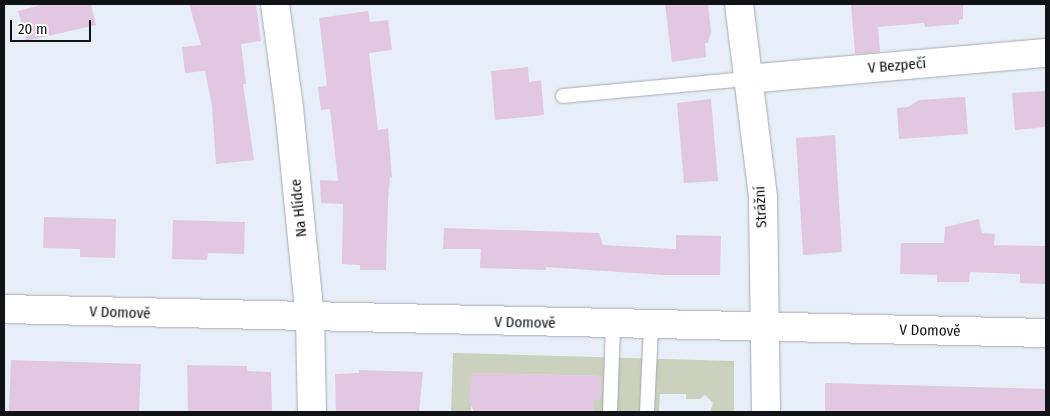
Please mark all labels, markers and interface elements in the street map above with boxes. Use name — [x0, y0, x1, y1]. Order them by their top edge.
scale bar — [12, 10, 94, 42]
text: 20 m — [18, 20, 48, 38]
street label: V Bezpečí — [867, 54, 927, 78]
street label: Na Hlídce — [287, 178, 311, 238]
street label: Strážní — [751, 186, 771, 228]
street label: V Domově — [89, 303, 151, 323]
street label: V Domově — [494, 313, 556, 333]
street label: V Domově — [899, 321, 961, 341]

